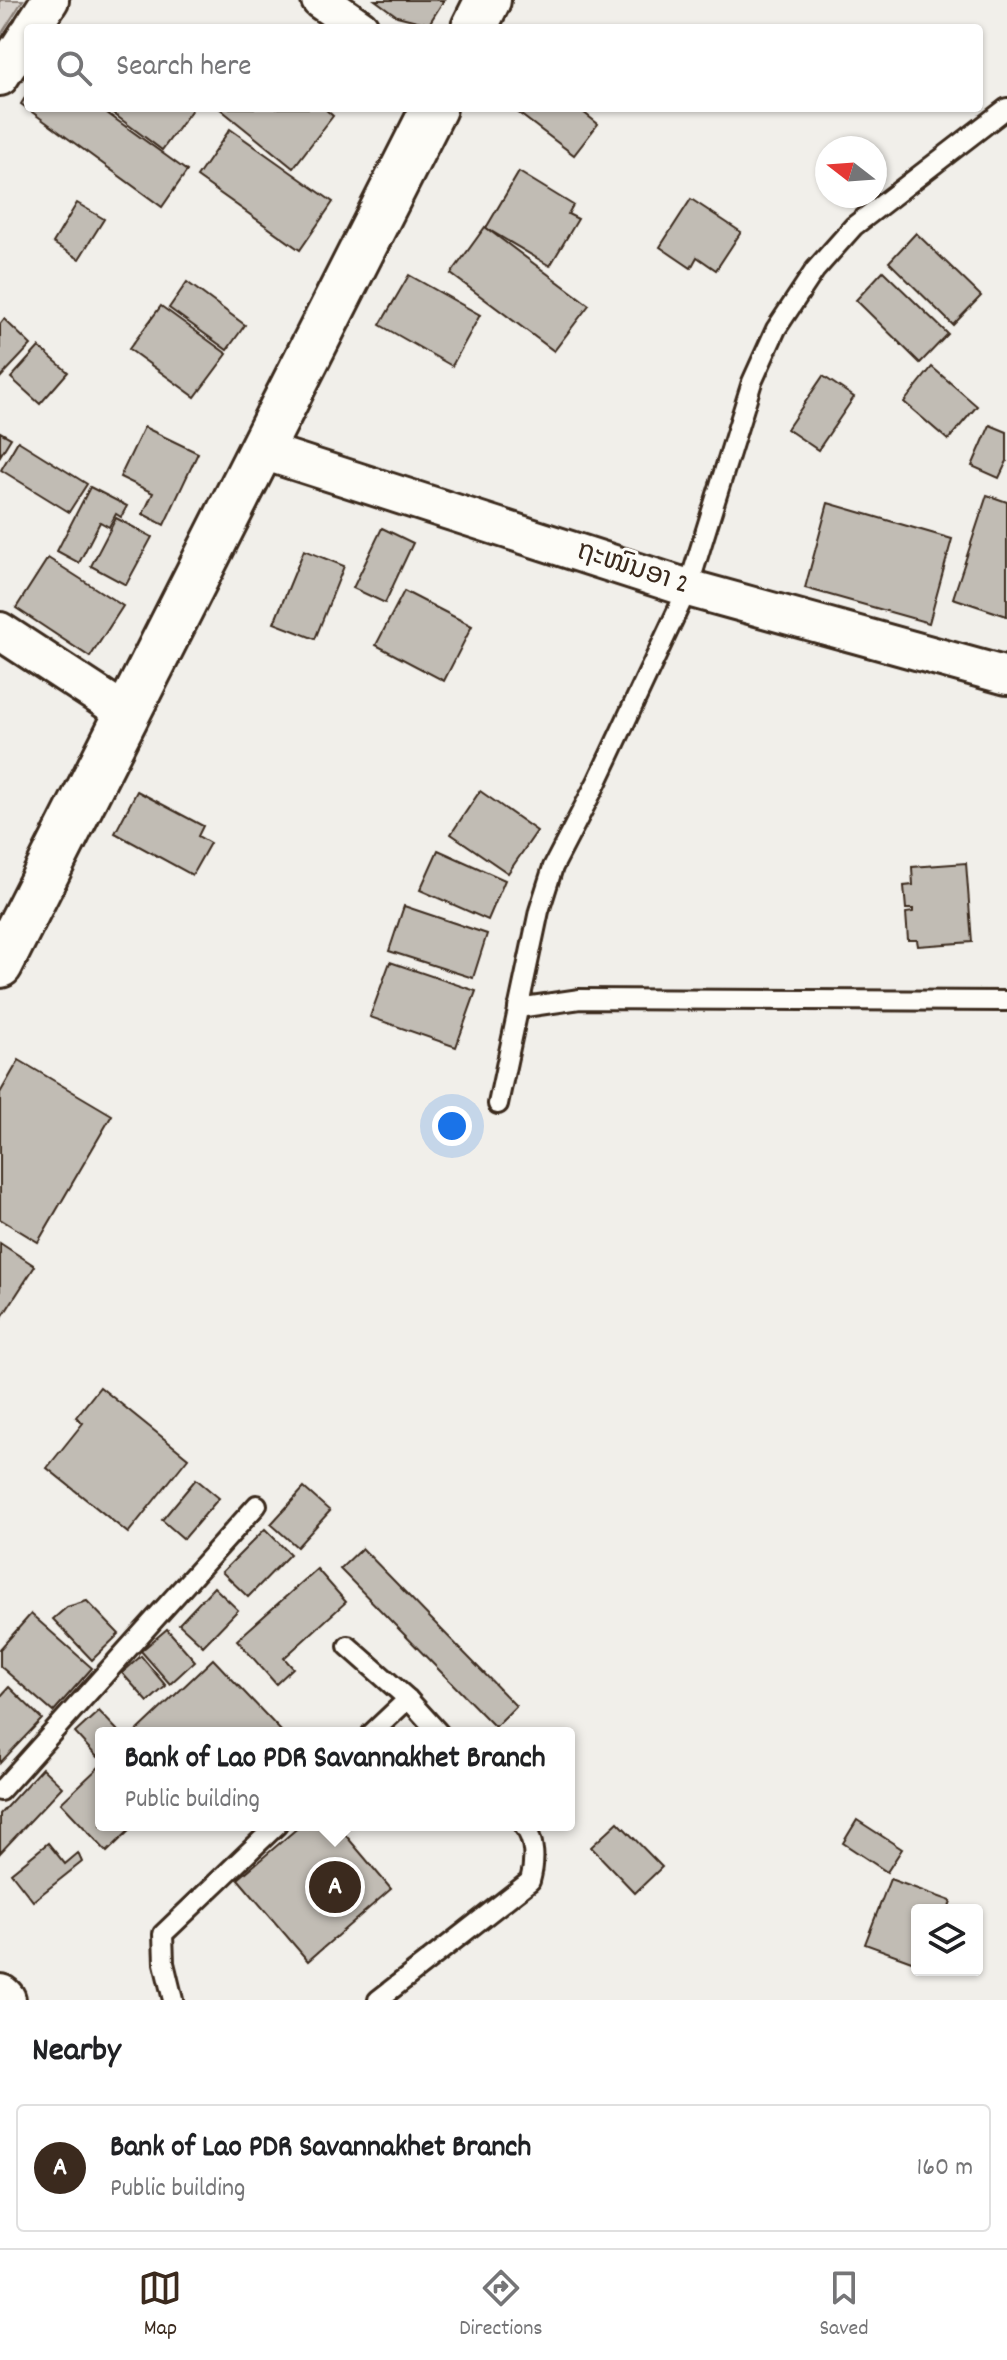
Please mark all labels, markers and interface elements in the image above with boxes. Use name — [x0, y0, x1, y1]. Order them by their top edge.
search box — [24, 24, 983, 112]
icon: search — [52, 46, 96, 90]
text: Search here — [116, 47, 252, 90]
north arrow — [815, 136, 887, 208]
street label: ຖະໜົນອາ 2 — [571, 533, 693, 607]
your location — [432, 1106, 472, 1146]
popup — [95, 1727, 575, 1831]
text: Bank of Lao PDR Savannakhet Branch — [124, 1739, 546, 1782]
text: Public building — [124, 1782, 260, 1819]
pin: A — [309, 1857, 361, 1917]
map controls — [911, 1904, 983, 1976]
button: layers — [911, 1904, 983, 1976]
text: Nearby — [32, 2028, 121, 2077]
text: Bank of Lao PDR Savannakhet Branch — [110, 2128, 531, 2171]
text: A — [53, 2150, 67, 2187]
text: 160 m — [917, 2150, 973, 2187]
text: Public building — [110, 2171, 245, 2208]
tab: Map — [138, 2266, 182, 2345]
tab: Directions — [459, 2266, 543, 2345]
tab: Saved — [819, 2266, 869, 2345]

